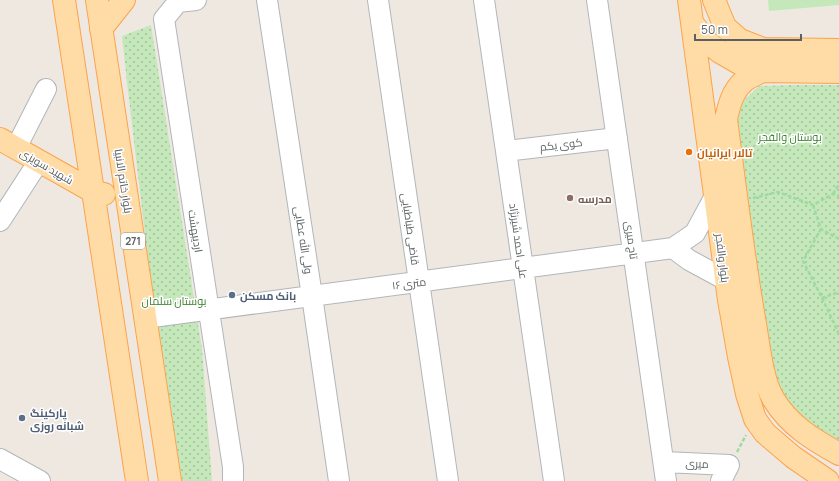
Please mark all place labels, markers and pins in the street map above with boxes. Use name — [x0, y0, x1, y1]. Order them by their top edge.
place label: تالار ایرانیان — [697, 145, 753, 160]
marker: تالار ایرانیان — [684, 147, 694, 157]
place label: مدرسه — [578, 191, 612, 206]
marker: مدرسه — [565, 193, 575, 203]
place label: بانک مسکن — [240, 288, 296, 303]
marker: بانک مسکن — [227, 290, 237, 300]
place label: پارکینگ شبانه روزی — [30, 405, 84, 434]
marker: پارکینگ شبانه روزی — [17, 413, 27, 423]

